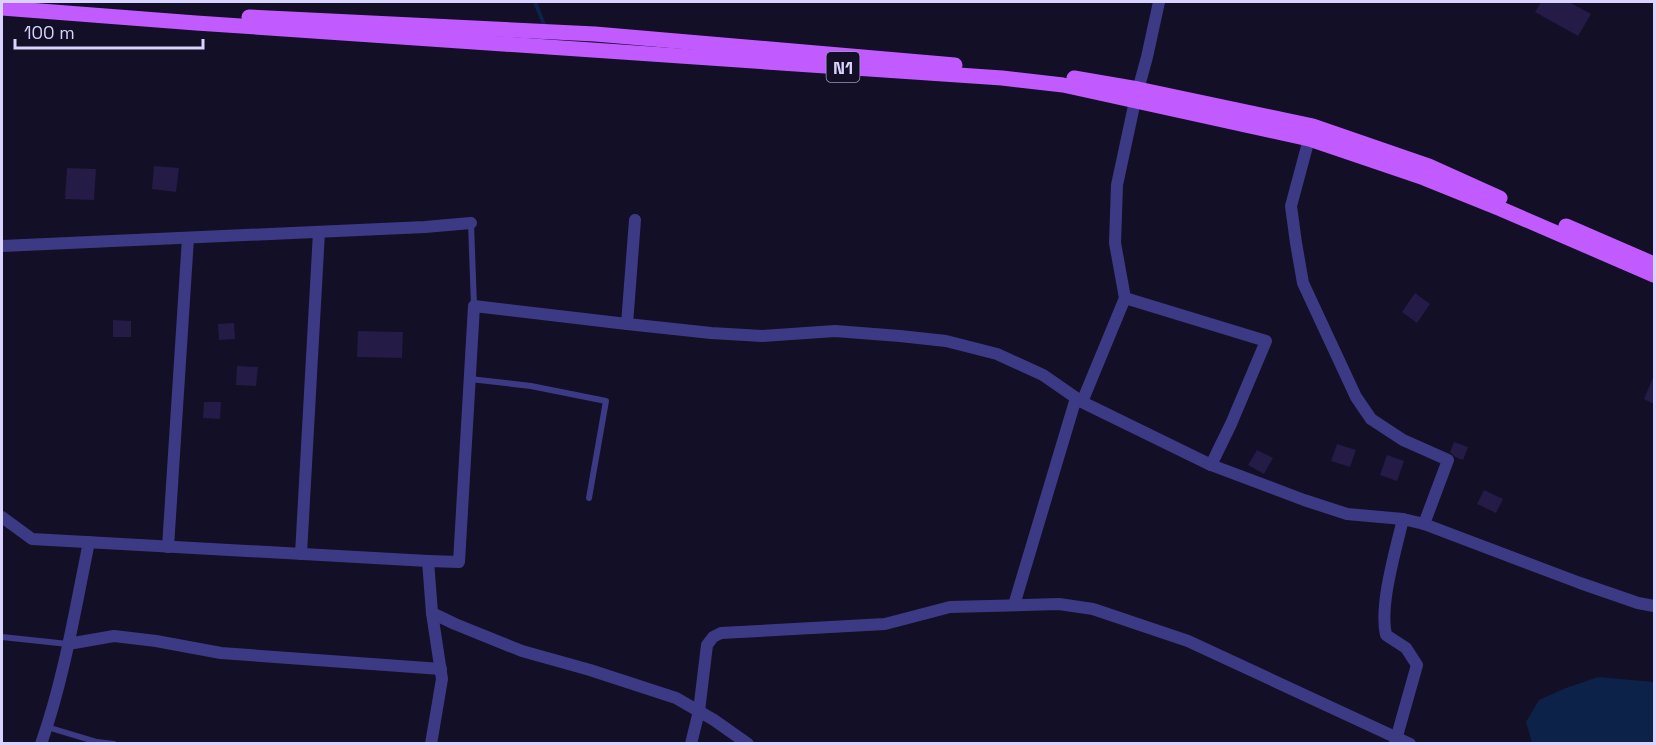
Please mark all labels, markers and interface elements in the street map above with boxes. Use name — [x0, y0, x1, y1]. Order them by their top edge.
scale bar — [15, 12, 202, 50]
text: 100 m — [24, 21, 75, 44]
road number: N1 — [826, 52, 860, 82]

